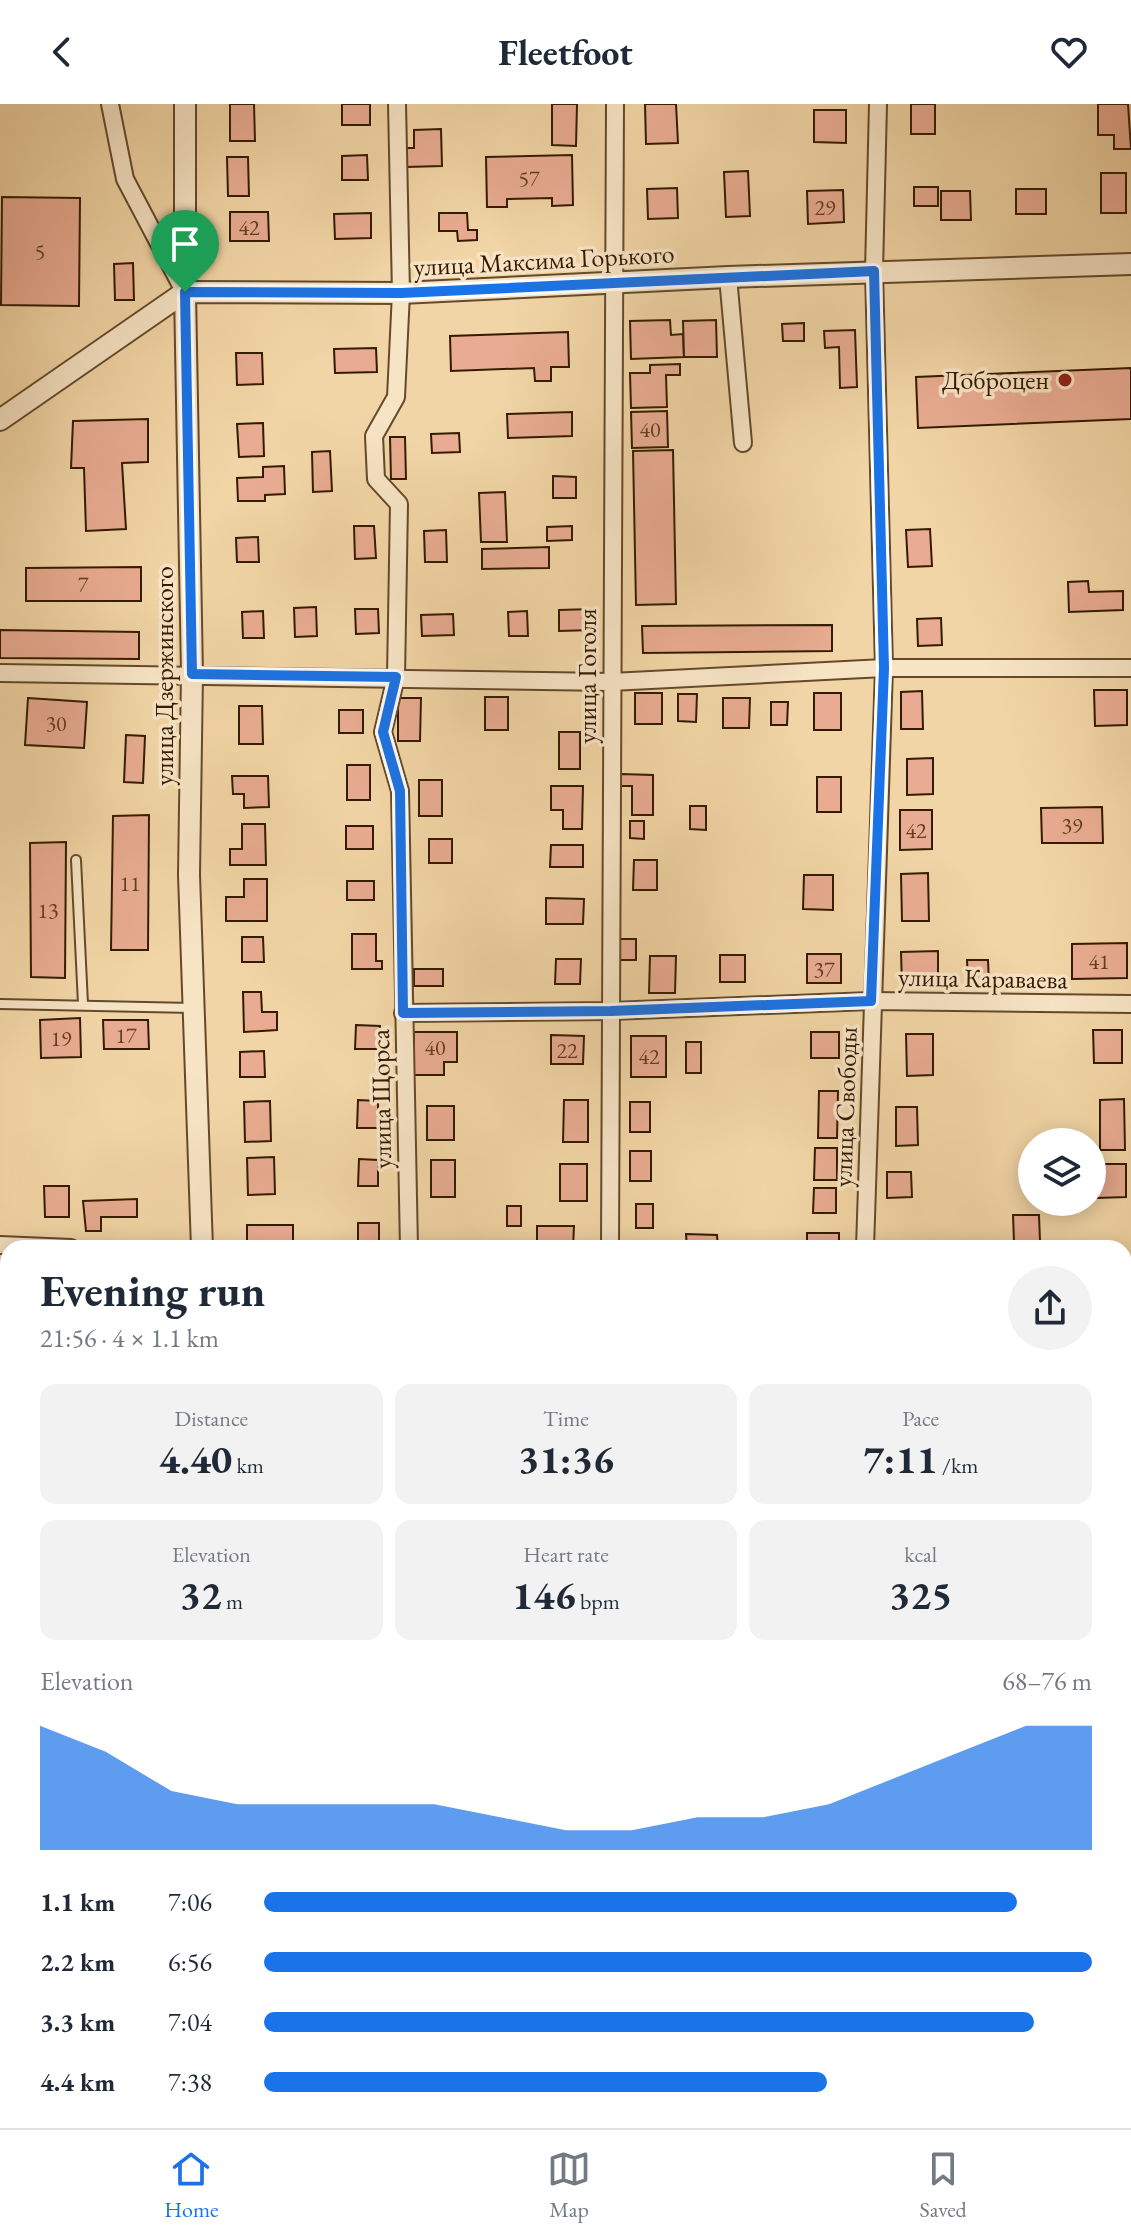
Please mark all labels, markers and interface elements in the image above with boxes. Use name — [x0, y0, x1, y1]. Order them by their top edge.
text: Fleetfoot — [498, 29, 633, 76]
icon: back — [40, 30, 84, 74]
icon: heart — [1047, 30, 1091, 74]
house number: 57 — [518, 164, 540, 193]
house number: 29 — [814, 193, 836, 222]
pin — [151, 210, 219, 292]
house number: 42 — [238, 213, 260, 242]
icon: arrive — [163, 222, 207, 266]
street label: улица Максима Горького — [413, 236, 675, 284]
house number: 5 — [35, 237, 45, 266]
place label: Доброцен — [942, 363, 1049, 397]
marker: Доброцен — [1056, 371, 1074, 389]
house number: 40 — [639, 415, 661, 444]
street label: улица Дзержинского — [147, 566, 181, 786]
house number: 7 — [78, 570, 89, 599]
street label: улица Гоголя — [570, 608, 604, 744]
house number: 30 — [45, 709, 67, 738]
house number: 39 — [1061, 811, 1083, 840]
house number: 42 — [905, 816, 927, 845]
house number: 11 — [119, 869, 141, 898]
house number: 13 — [37, 896, 59, 925]
house number: 41 — [1088, 947, 1110, 976]
house number: 37 — [813, 955, 835, 984]
street label: улица Караваева — [898, 960, 1069, 996]
house number: 17 — [115, 1021, 137, 1050]
house number: 19 — [50, 1024, 72, 1053]
street label: улица Свободы — [825, 1026, 865, 1188]
street label: улица Щорса — [363, 1028, 399, 1169]
house number: 40 — [424, 1033, 446, 1062]
house number: 22 — [556, 1036, 578, 1065]
house number: 42 — [638, 1042, 660, 1071]
map controls — [1018, 1128, 1106, 1216]
button: layers — [1018, 1128, 1106, 1216]
text: Evening run — [40, 1262, 265, 1319]
button: share — [1008, 1266, 1092, 1350]
text: 21:56 · 4 × 1.1 km — [40, 1321, 219, 1355]
text: Distance — [175, 1404, 248, 1433]
text: Time — [543, 1404, 589, 1433]
text: Pace — [902, 1404, 939, 1433]
text: 4.40 — [159, 1433, 232, 1485]
text: 31:36 — [518, 1433, 614, 1485]
text: 7:11 — [863, 1433, 938, 1485]
text: km — [232, 1451, 264, 1480]
text: /km — [938, 1451, 978, 1480]
text: Elevation — [172, 1540, 251, 1569]
text: Heart rate — [523, 1540, 609, 1569]
text: kcal — [904, 1540, 937, 1569]
text: 32 — [179, 1569, 222, 1621]
text: 146 — [512, 1569, 576, 1621]
text: 325 — [889, 1569, 952, 1621]
text: m — [222, 1587, 243, 1616]
text: bpm — [576, 1587, 620, 1616]
text: Elevation — [40, 1664, 134, 1698]
text: 68–76 m — [1002, 1664, 1092, 1698]
text: 1.1 km — [40, 1885, 115, 1919]
text: 7:06 — [168, 1885, 212, 1919]
text: 2.2 km — [40, 1945, 115, 1979]
text: 6:56 — [168, 1945, 212, 1979]
text: 3.3 km — [40, 2005, 115, 2039]
text: 7:04 — [168, 2005, 212, 2039]
text: 4.4 km — [40, 2065, 115, 2099]
text: 7:38 — [168, 2065, 212, 2099]
tab: Home — [164, 2147, 219, 2224]
tab: Map — [547, 2147, 591, 2224]
tab: Saved — [920, 2147, 967, 2224]

